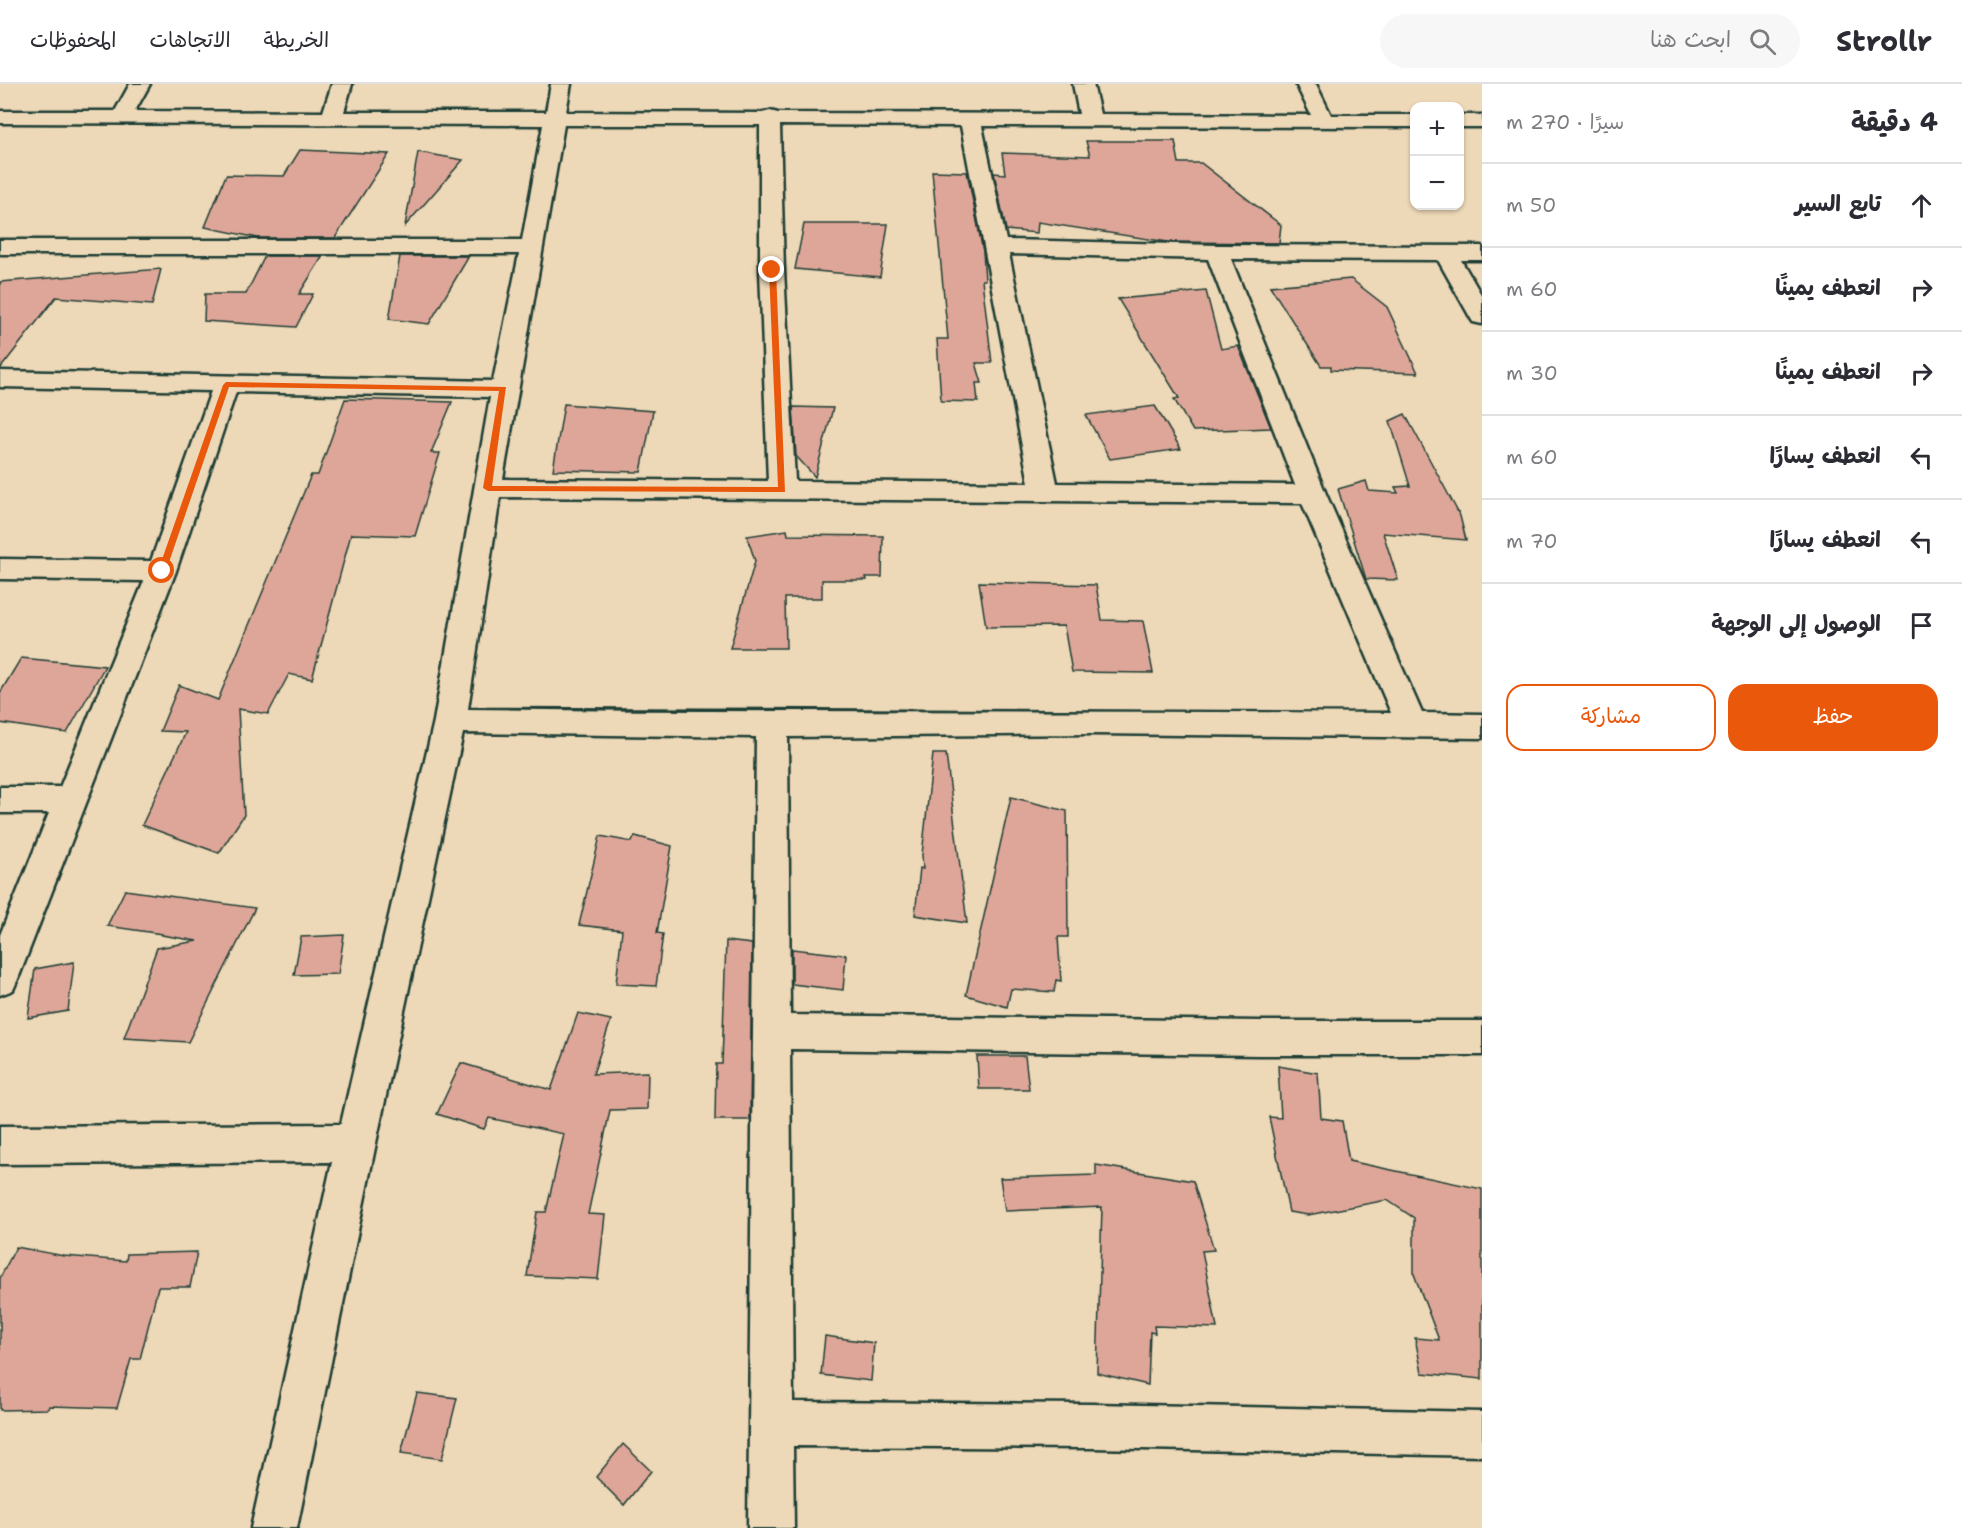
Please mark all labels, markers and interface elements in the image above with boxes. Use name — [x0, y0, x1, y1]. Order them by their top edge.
search box — [1380, 14, 1800, 68]
text: Strollr — [1836, 22, 1932, 60]
text: ابحث هنا — [1650, 25, 1731, 54]
icon: search — [1746, 25, 1779, 58]
text: المحفوظات — [30, 26, 116, 54]
text: الاتجاهات — [149, 26, 231, 54]
text: الخريطة — [264, 26, 329, 54]
map controls — [1410, 102, 1464, 210]
button: + — [1410, 102, 1464, 156]
text: 4 دقيقة — [1851, 104, 1938, 139]
text: سيرًا · 270 m — [1506, 109, 1624, 135]
button: − — [1410, 156, 1464, 210]
text: تابع السير — [1795, 189, 1881, 218]
icon: ahead — [1905, 189, 1938, 222]
text: 50 m — [1506, 192, 1556, 218]
route end — [758, 256, 784, 282]
text: انعطف يمينًا — [1775, 273, 1881, 302]
icon: right — [1905, 273, 1938, 306]
text: 60 m — [1506, 276, 1558, 302]
text: انعطف يمينًا — [1775, 357, 1881, 386]
icon: right — [1905, 357, 1938, 390]
text: 30 m — [1506, 360, 1558, 386]
text: انعطف يسارًا — [1769, 441, 1881, 470]
icon: left — [1905, 441, 1938, 474]
text: 60 m — [1506, 444, 1558, 470]
text: انعطف يسارًا — [1769, 525, 1881, 554]
icon: left — [1905, 525, 1938, 558]
text: 70 m — [1506, 528, 1558, 554]
route start — [148, 557, 174, 583]
text: الوصول إلى الوجهة — [1711, 609, 1881, 638]
icon: arrive — [1905, 609, 1938, 642]
button: مشاركة — [1506, 684, 1716, 751]
button: حفظ — [1728, 684, 1938, 751]

